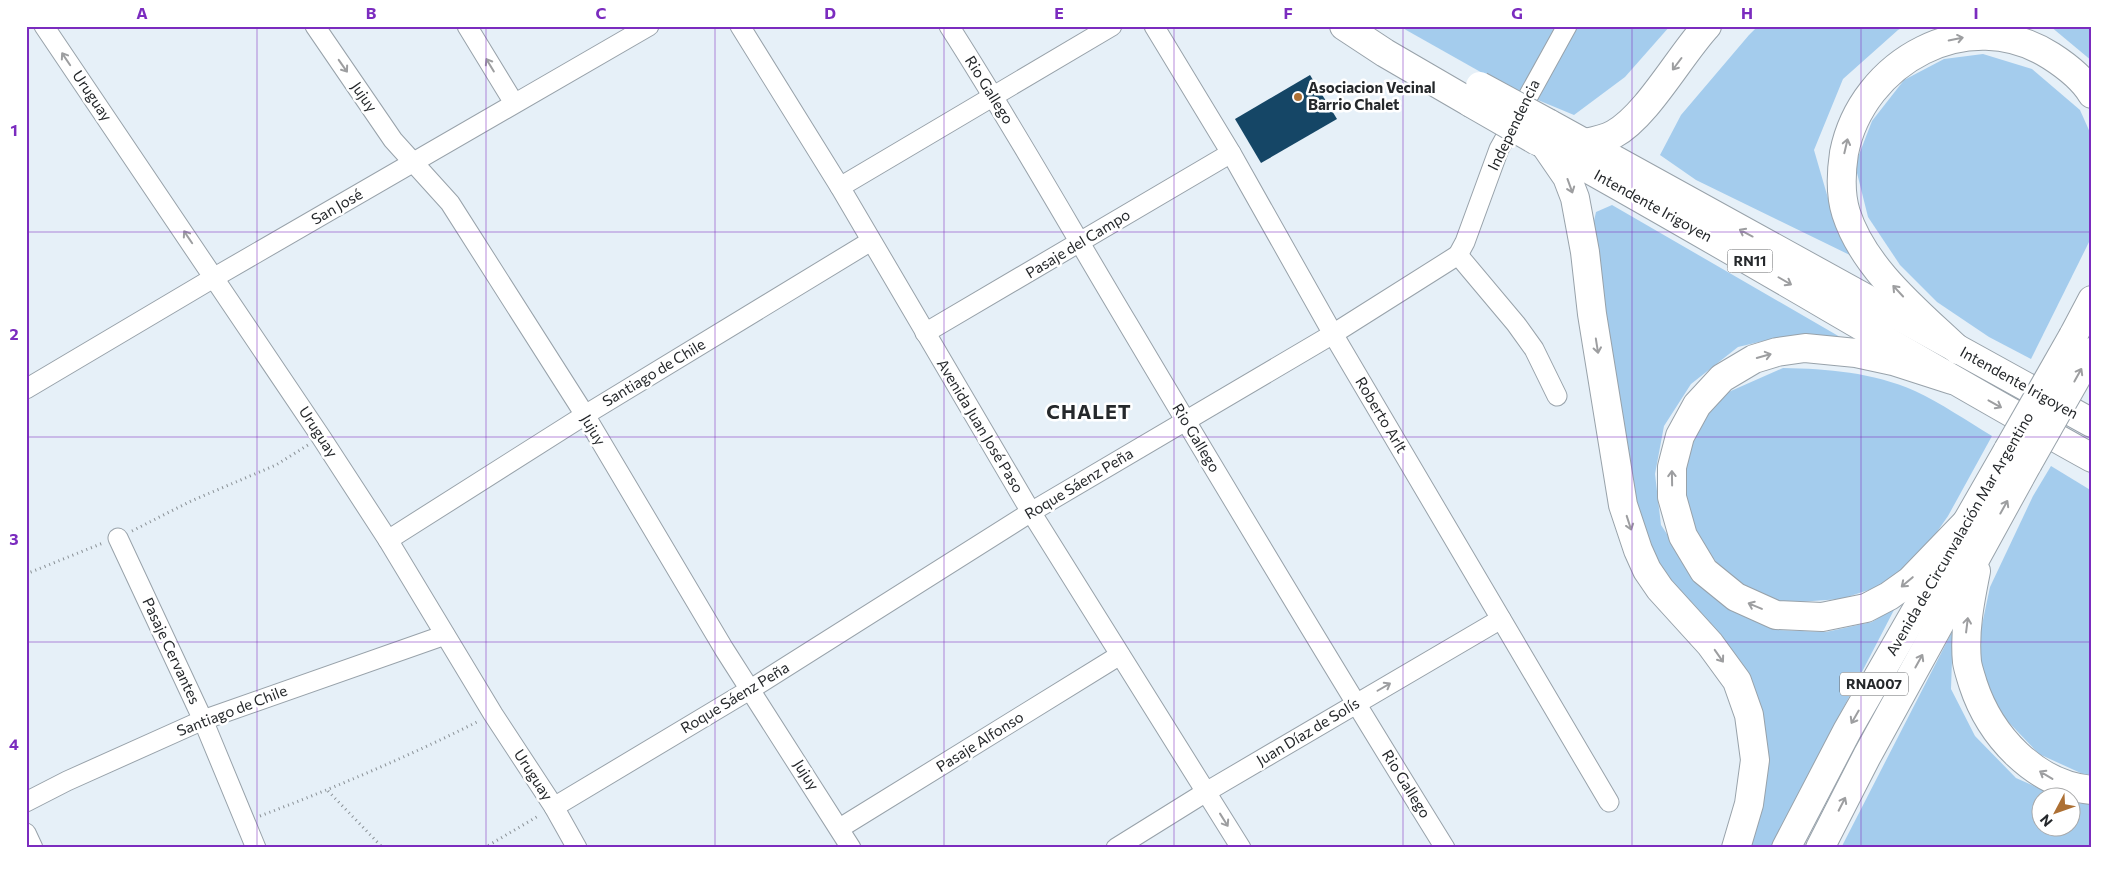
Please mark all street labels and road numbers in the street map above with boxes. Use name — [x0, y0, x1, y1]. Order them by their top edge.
street label: Rio Gallego — [962, 52, 1018, 127]
street label: Uruguay — [69, 67, 116, 124]
street label: Independencia — [1483, 76, 1543, 173]
street label: Jujuy — [348, 78, 382, 115]
street label: Intendente Irigoyen — [1591, 165, 1716, 245]
street label: San José — [308, 184, 365, 228]
street label: Pasaje del Campo — [1022, 205, 1133, 281]
road number: RN11 — [1728, 250, 1772, 272]
street label: Santiago de Chile — [599, 334, 708, 410]
street label: Intendente Irigoyen — [1957, 342, 2082, 422]
street label: Avenida Juan José Paso — [934, 355, 1028, 496]
street label: Roberto Arlt — [1352, 373, 1412, 456]
street label: Rio Gallego — [1169, 400, 1224, 475]
street label: Uruguay — [296, 403, 342, 461]
street label: Avenida de Circunvalación Mar Argentino — [1882, 408, 2037, 659]
street label: Jujuy — [578, 411, 610, 448]
street label: Roque Sáenz Peña — [1021, 444, 1136, 523]
street label: Pasaje Cervantes — [139, 594, 205, 707]
street label: Roque Sáenz Peña — [677, 658, 792, 737]
road number: RNA007 — [1840, 672, 1908, 696]
street label: Santiago de Chile — [174, 681, 289, 739]
street label: Juan Díaz de Solís — [1253, 693, 1362, 769]
street label: Pasaje Alfonso — [932, 707, 1026, 775]
street label: Uruguay — [511, 746, 557, 804]
street label: Rio Gallego — [1379, 746, 1435, 821]
street label: Jujuy — [790, 756, 823, 793]

